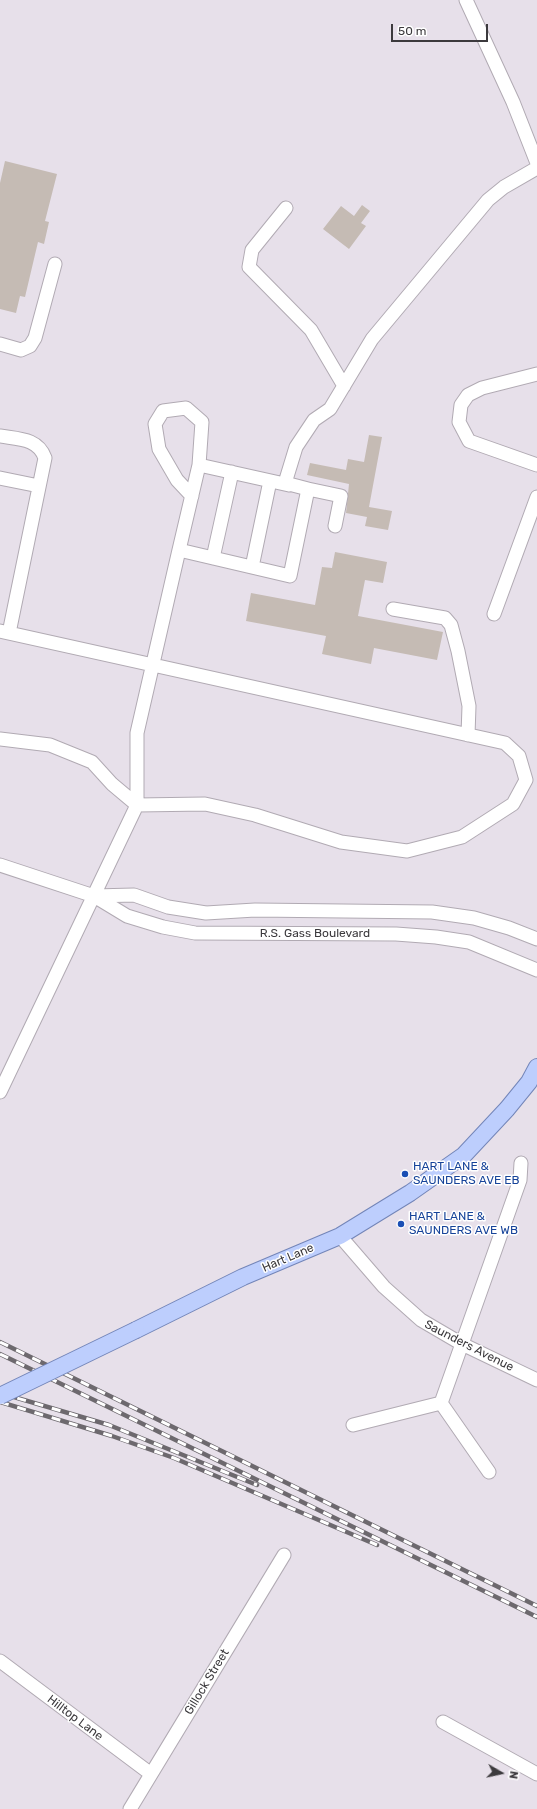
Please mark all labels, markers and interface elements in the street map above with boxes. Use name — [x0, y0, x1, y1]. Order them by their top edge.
scale bar — [393, 16, 490, 42]
text: 50 m — [398, 24, 426, 38]
street label: R.S. Gass Boulevard — [260, 927, 370, 941]
place label: HART LANE & SAUNDERS AVE EB — [413, 1160, 520, 1188]
marker: HART LANE & SAUNDERS AVE EB — [400, 1169, 410, 1179]
place label: HART LANE & SAUNDERS AVE WB — [409, 1210, 518, 1238]
marker: HART LANE & SAUNDERS AVE WB — [396, 1219, 406, 1229]
street label: Hart Lane — [260, 1241, 316, 1275]
street label: Saunders Avenue — [422, 1317, 516, 1375]
street label: Gillock Street — [182, 1646, 232, 1718]
street label: Hilltop Lane — [44, 1692, 106, 1744]
north arrow — [481, 1753, 521, 1793]
text: N — [506, 1770, 520, 1780]

